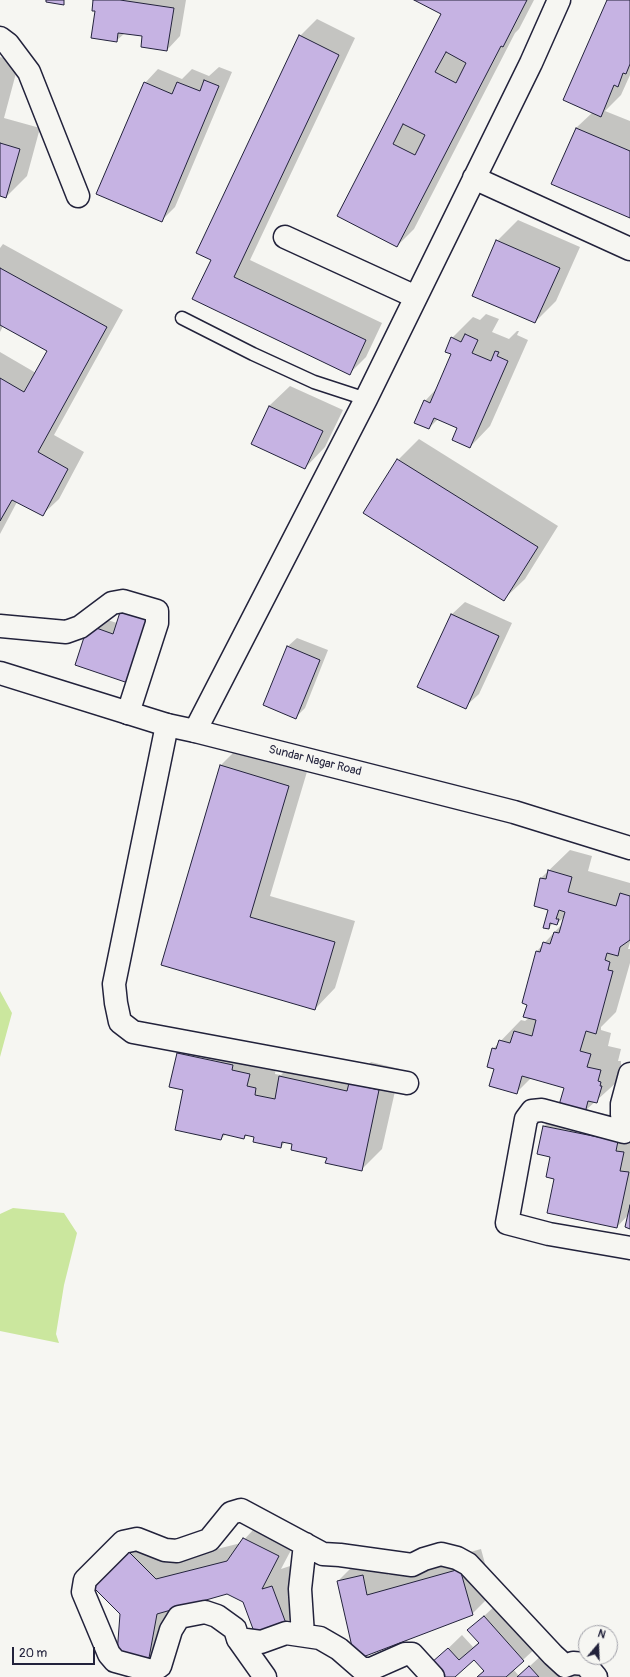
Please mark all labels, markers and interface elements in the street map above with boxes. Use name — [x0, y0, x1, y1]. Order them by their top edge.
street label: Sundar Nagar Road — [267, 742, 363, 780]
north arrow — [578, 1625, 618, 1665]
text: N — [596, 1627, 607, 1641]
scale bar — [14, 1639, 97, 1665]
text: 20 m — [19, 1646, 47, 1661]

